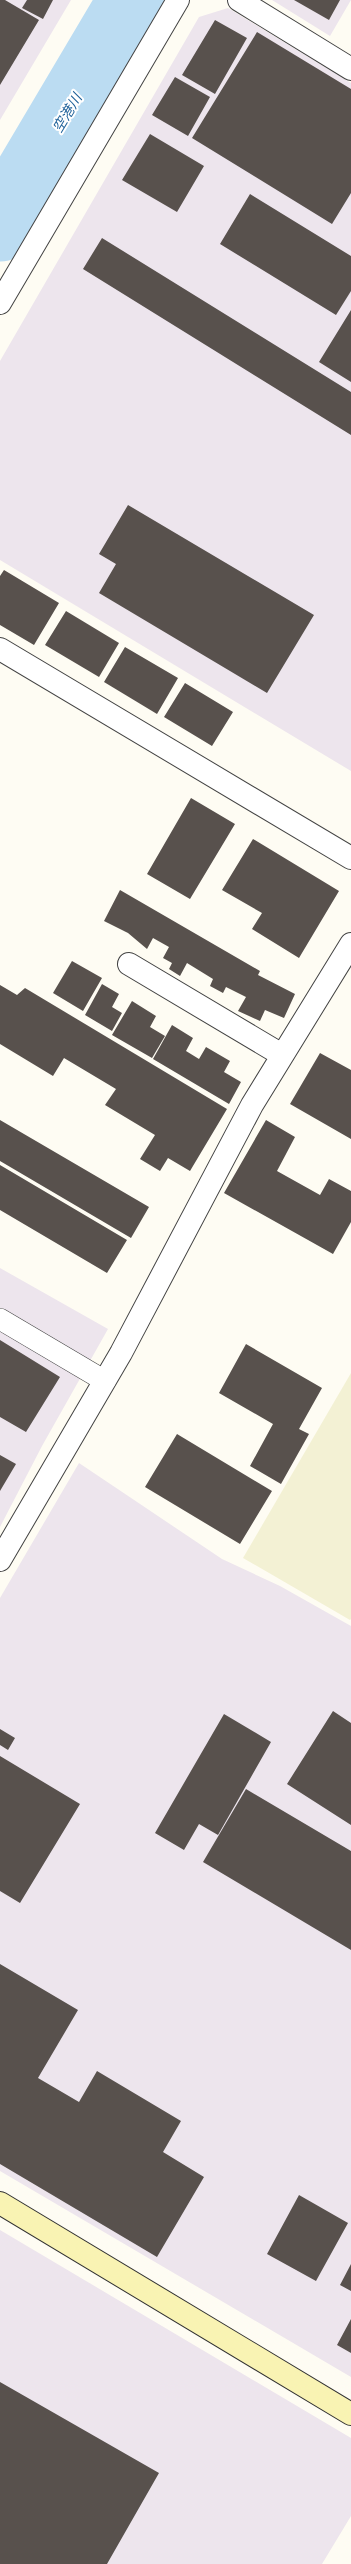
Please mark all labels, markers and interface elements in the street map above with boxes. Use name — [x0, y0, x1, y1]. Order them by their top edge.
water label: 空港川 — [49, 89, 87, 136]

